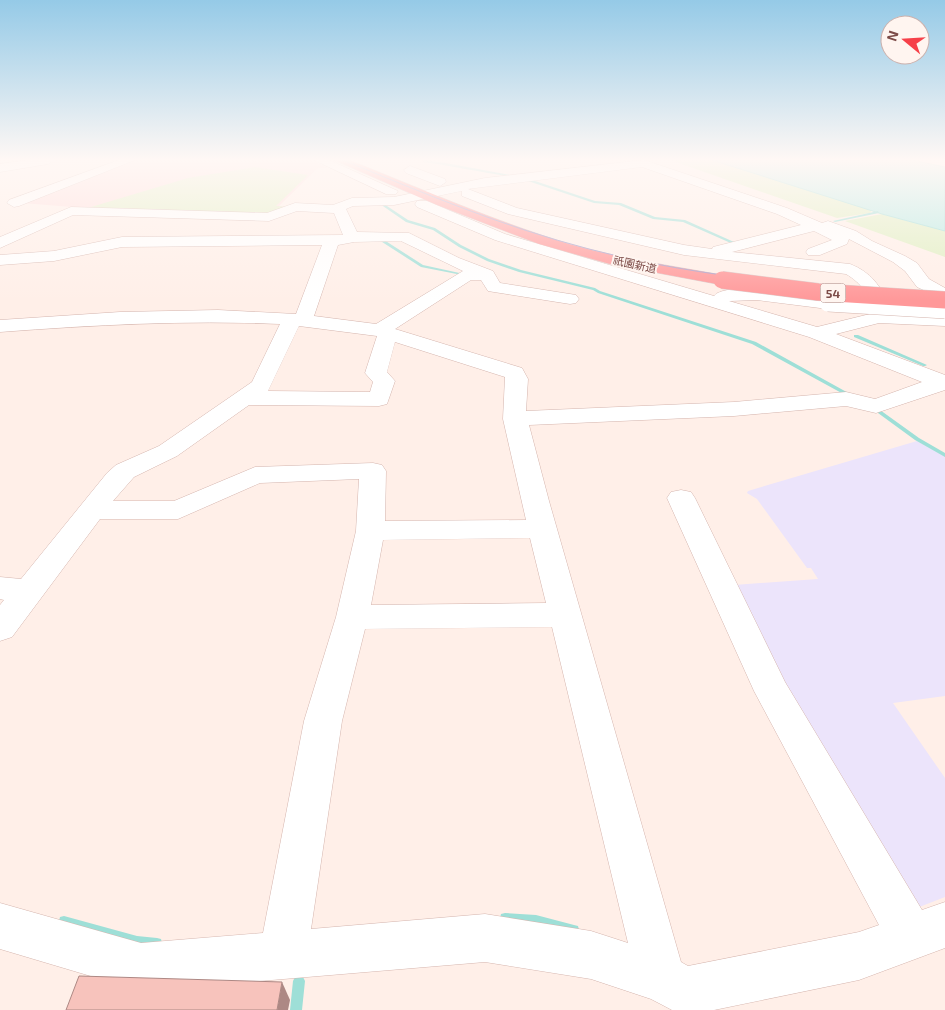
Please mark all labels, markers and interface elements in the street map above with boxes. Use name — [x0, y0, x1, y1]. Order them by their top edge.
north arrow — [880, 15, 930, 65]
text: N — [883, 28, 902, 43]
street label: 祇園新道 — [612, 253, 658, 275]
road number: 54 — [820, 284, 846, 302]

